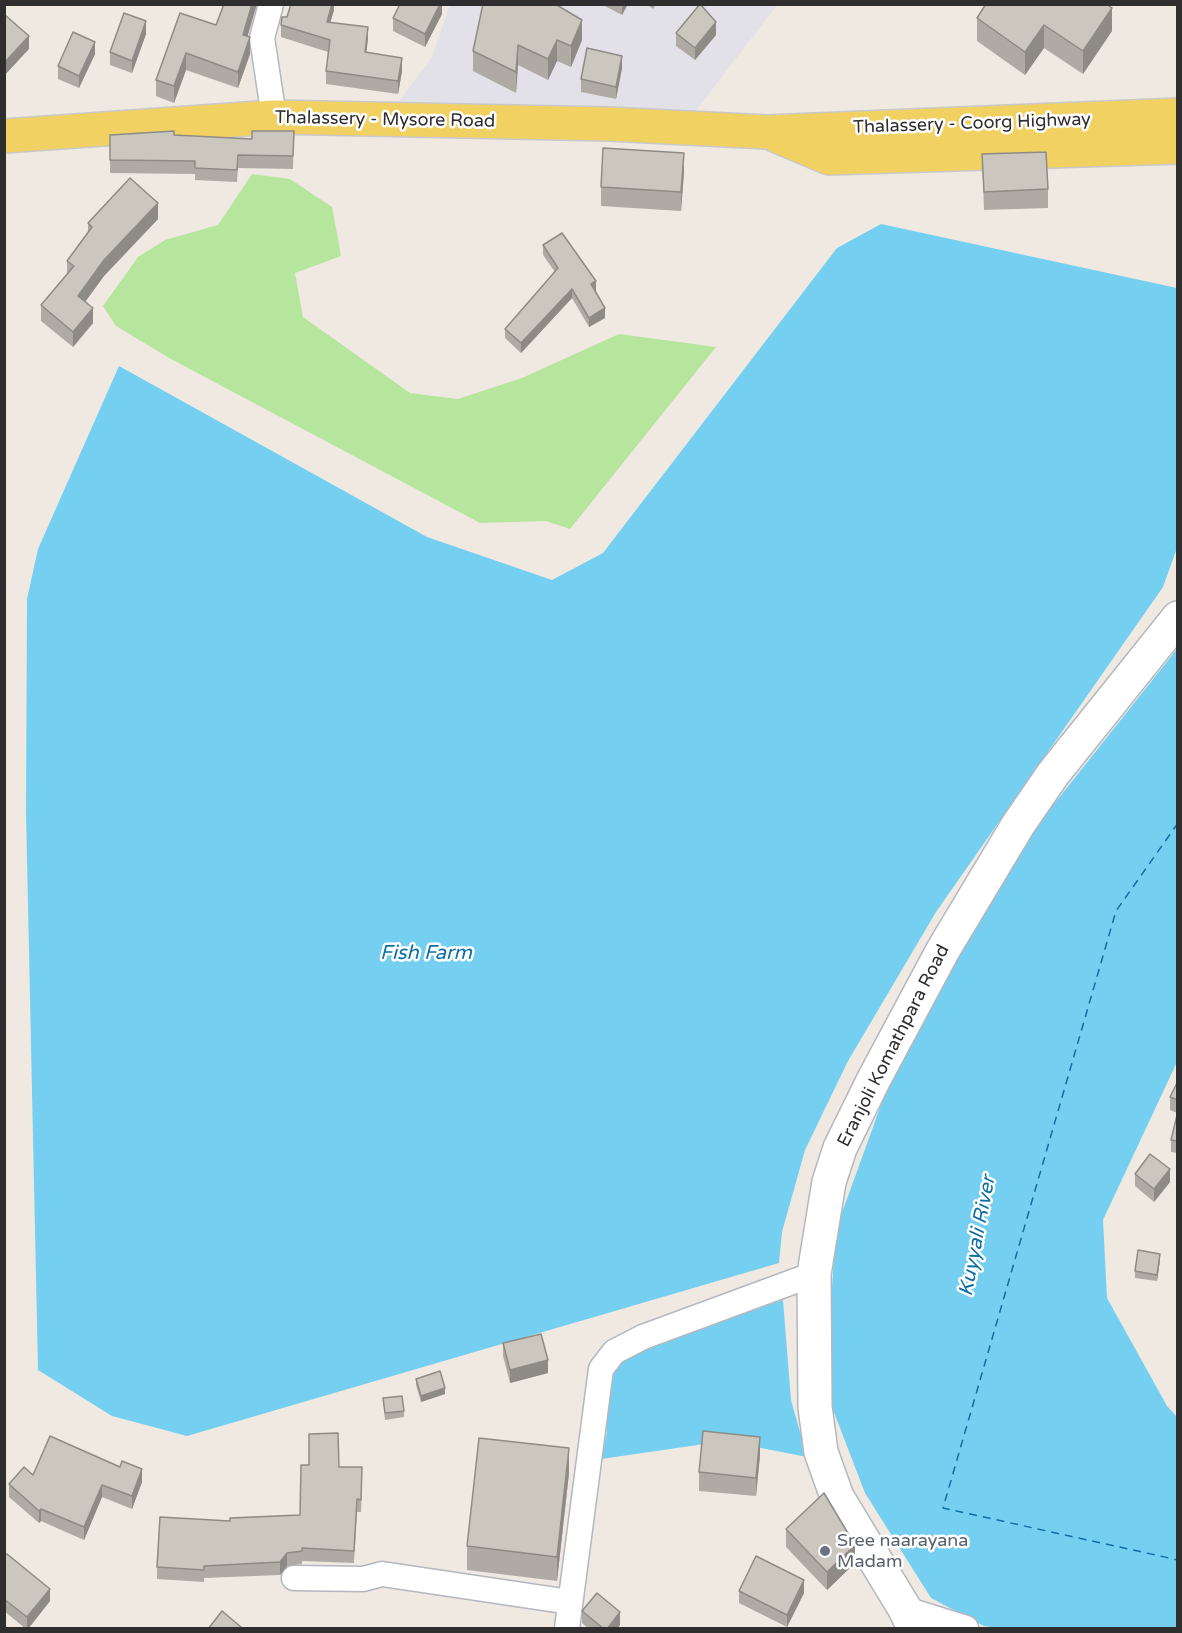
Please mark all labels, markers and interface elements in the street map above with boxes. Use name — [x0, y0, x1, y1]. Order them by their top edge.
street label: Thalassery - Mysore Road — [275, 107, 495, 133]
street label: Thalassery - Coorg Highway — [853, 109, 1091, 139]
street label: Eranjoli Komathpara Road — [833, 941, 955, 1151]
water label: Fish Farm — [380, 942, 472, 966]
water label: Kuyyali River — [955, 1174, 1001, 1298]
place label: Sree naarayana Madam — [837, 1530, 968, 1572]
marker: Sree naarayana Madam — [818, 1544, 832, 1558]

